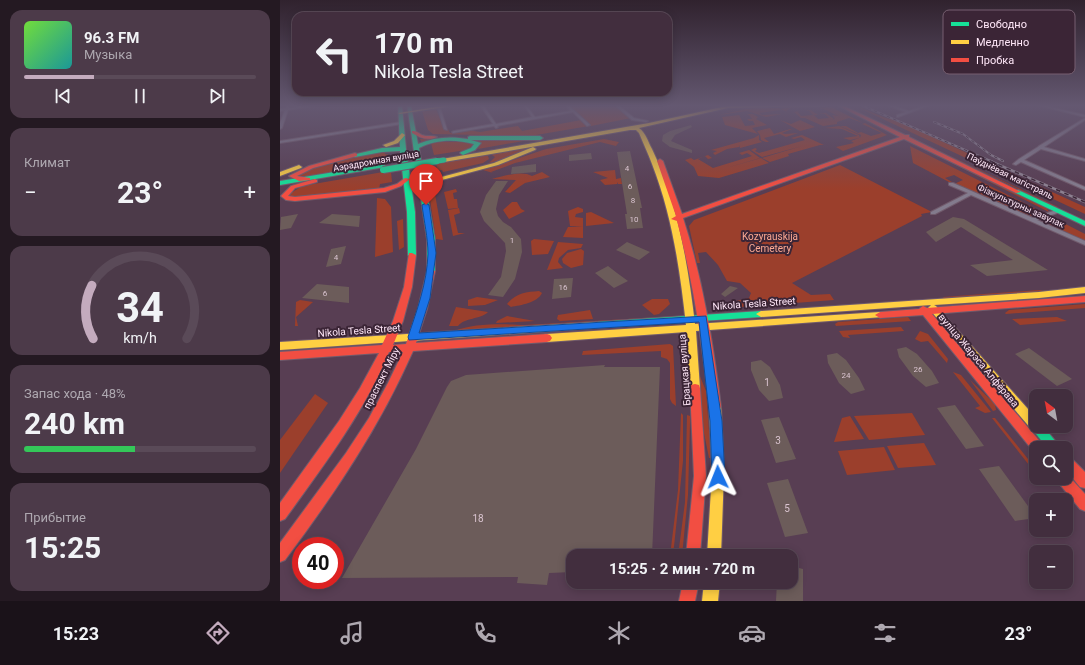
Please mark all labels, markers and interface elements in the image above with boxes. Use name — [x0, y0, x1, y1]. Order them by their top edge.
legend — [943, 10, 1075, 74]
text: Свободно — [976, 18, 1027, 31]
text: 170 m — [374, 27, 453, 60]
icon: left — [308, 28, 360, 80]
text: 96.3 FM — [84, 29, 139, 47]
text: Медленно — [976, 36, 1029, 49]
text: Музыка — [84, 47, 132, 62]
text: Пробка — [976, 54, 1014, 67]
text: Nikola Tesla Street — [374, 61, 524, 82]
icon: previous — [52, 85, 74, 107]
icon: pause — [129, 85, 151, 107]
icon: next — [206, 85, 228, 107]
street label: Аэрадромная вуліца — [332, 149, 420, 173]
street label: Паўднёвая магістраль — [965, 151, 1055, 201]
text: Климат — [24, 155, 70, 170]
pin — [409, 164, 443, 205]
house number: 4 — [625, 164, 630, 173]
icon: arrive — [415, 170, 437, 192]
text: 23° — [117, 175, 163, 210]
text: − — [24, 180, 37, 205]
text: + — [244, 180, 256, 205]
house number: 6 — [628, 182, 633, 191]
street label: Фізкультурны завулак — [976, 182, 1066, 230]
house number: 8 — [631, 196, 636, 205]
house number: 10 — [630, 215, 639, 224]
park label: Kozyrauskija Cemetery — [742, 231, 798, 254]
house number: 1 — [510, 236, 514, 245]
house number: 4 — [334, 253, 339, 262]
text: 34 — [116, 282, 164, 331]
house number: 16 — [559, 283, 568, 292]
house number: 6 — [323, 289, 328, 298]
street label: Nikola Tesla Street — [712, 295, 796, 312]
street label: вуліца Жарэса Алфёрава — [936, 312, 1021, 409]
street label: Nikola Tesla Street — [317, 322, 401, 339]
text: km/h — [123, 329, 157, 345]
street label: Брацкая вуліца — [677, 334, 692, 406]
street label: праспект Міру — [361, 346, 402, 411]
house number: 26 — [914, 365, 923, 374]
house number: 24 — [842, 371, 851, 380]
house number: 1 — [764, 377, 770, 388]
text: Запас хода · 48% — [24, 386, 126, 401]
north arrow — [1029, 389, 1073, 433]
map controls — [1029, 389, 1073, 589]
text: 240 km — [24, 406, 125, 441]
house number: 3 — [775, 435, 781, 446]
button: search — [1029, 441, 1073, 485]
position arrow — [697, 456, 739, 498]
button: + — [1029, 493, 1073, 537]
house number: 5 — [784, 503, 790, 514]
text: Прибытие — [24, 510, 86, 525]
house number: 18 — [472, 513, 484, 524]
text: 15:25 — [24, 530, 101, 565]
speed limit sign: 40 — [292, 537, 344, 589]
button: − — [1029, 545, 1073, 589]
text: 15:25 · 2 мин · 720 m — [609, 560, 755, 578]
icon: directions — [204, 619, 232, 647]
icon: music — [338, 619, 366, 647]
icon: phone — [471, 619, 499, 647]
icon: climate — [605, 619, 633, 647]
icon: car — [738, 619, 766, 647]
icon: filters — [871, 619, 899, 647]
text: 15:23 — [53, 623, 99, 644]
text: 23° — [1005, 623, 1032, 644]

